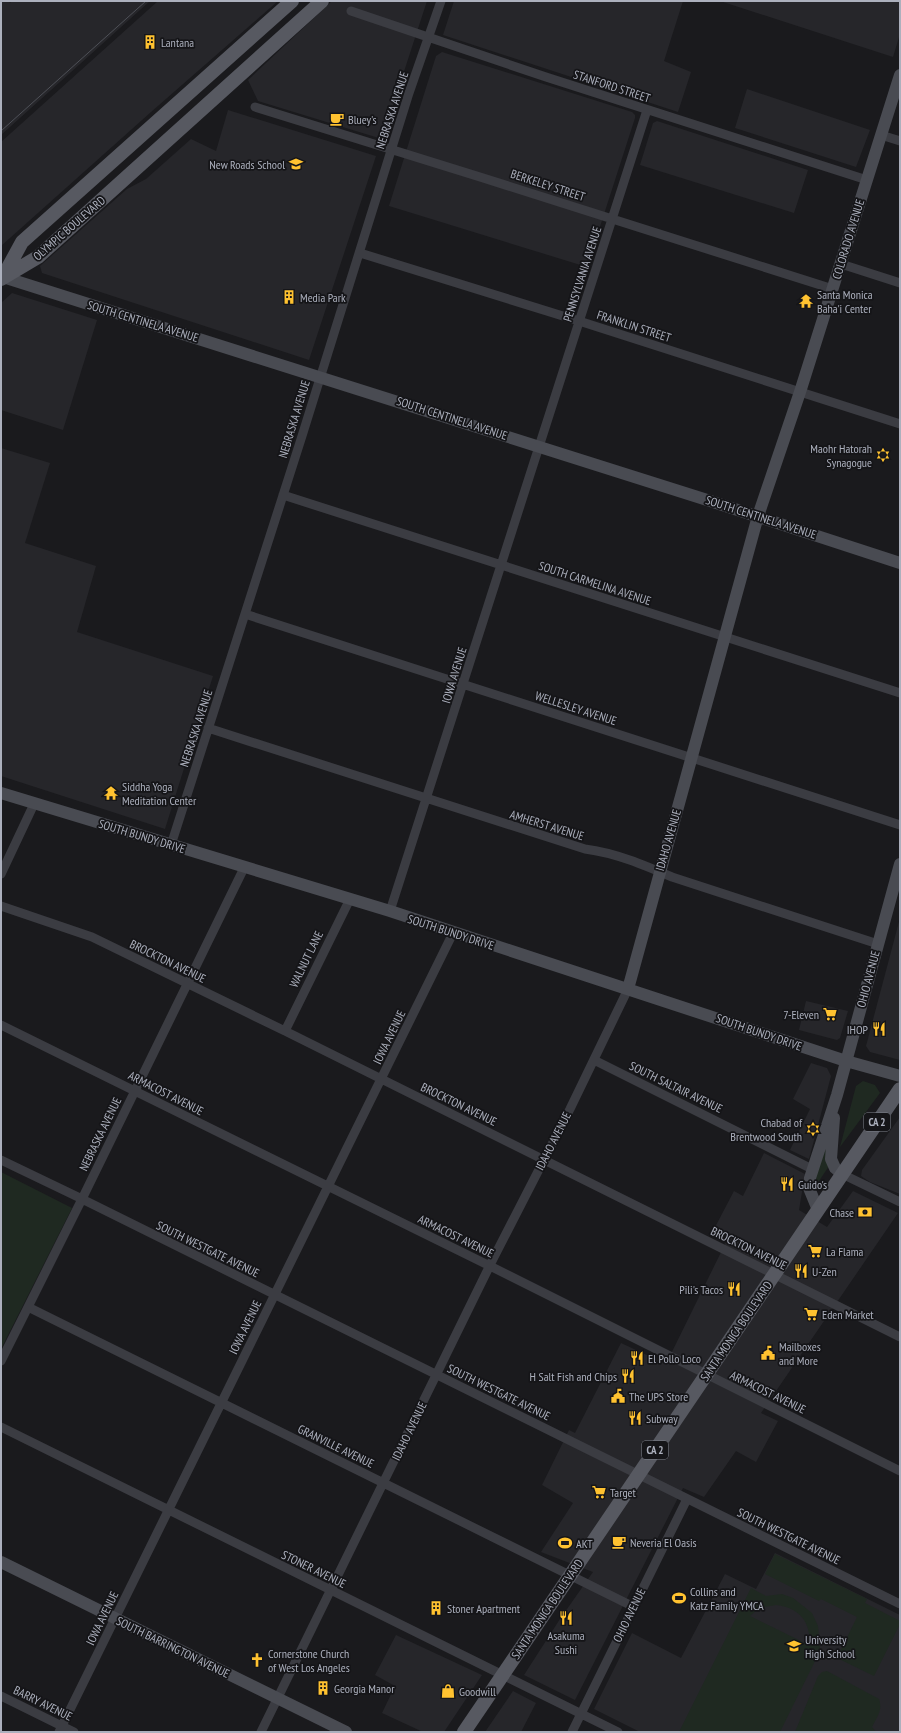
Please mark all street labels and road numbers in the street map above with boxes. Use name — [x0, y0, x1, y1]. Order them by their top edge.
street label: STANFORD STREET — [572, 66, 653, 106]
street label: NEBRASKA AVENUE — [372, 69, 412, 151]
street label: BERKELEY STREET — [509, 166, 588, 204]
street label: OLYMPIC BOULEVARD — [30, 193, 108, 263]
street label: COLORADO AVENUE — [829, 197, 867, 281]
street label: PENNSYLVANIA AVENUE — [560, 224, 604, 324]
street label: SOUTH CENTINELA AVENUE — [86, 297, 200, 345]
street label: FRANKLIN STREET — [595, 307, 674, 345]
street label: NEBRASKA AVENUE — [275, 378, 313, 460]
street label: SOUTH CENTINELA AVENUE — [395, 393, 509, 443]
street label: SOUTH CENTINELA AVENUE — [704, 492, 818, 542]
street label: SOUTH CARMELINA AVENUE — [537, 558, 653, 608]
street label: IOWA AVENUE — [438, 645, 470, 705]
street label: NEBRASKA AVENUE — [176, 687, 216, 769]
street label: WELLESLEY AVENUE — [533, 688, 619, 728]
street label: AMHERST AVENUE — [508, 807, 586, 843]
street label: IDAHO AVENUE — [652, 807, 684, 873]
street label: SOUTH BUNDY DRIVE — [97, 816, 187, 856]
street label: SOUTH BUNDY DRIVE — [406, 911, 496, 953]
street label: WALNUT LANE — [286, 928, 326, 990]
street label: BROCKTON AVENUE — [128, 936, 208, 986]
street label: OHIO AVENUE — [853, 949, 883, 1009]
street label: IOWA AVENUE — [369, 1008, 409, 1066]
street label: SOUTH BUNDY DRIVE — [714, 1010, 804, 1054]
street label: SOUTH SALTAIR AVENUE — [627, 1058, 725, 1116]
street label: ARMACOST AVENUE — [126, 1068, 206, 1118]
street label: BROCKTON AVENUE — [419, 1079, 499, 1129]
street label: NEBRASKA AVENUE — [76, 1095, 124, 1173]
street label: IDAHO AVENUE — [532, 1109, 574, 1173]
road number: CA 2 — [864, 1113, 890, 1131]
street label: ARMACOST AVENUE — [416, 1211, 496, 1261]
street label: SOUTH WESTGATE AVENUE — [154, 1218, 262, 1280]
street label: BROCKTON AVENUE — [709, 1223, 789, 1273]
street label: SANTA MONICA BOULEVARD — [697, 1278, 775, 1384]
street label: IOWA AVENUE — [225, 1298, 265, 1356]
street label: SOUTH WESTGATE AVENUE — [445, 1361, 553, 1423]
street label: ARMACOST AVENUE — [728, 1367, 808, 1417]
street label: IDAHO AVENUE — [388, 1399, 430, 1463]
street label: GRANVILLE AVENUE — [295, 1421, 377, 1471]
road number: CA 2 — [642, 1441, 668, 1459]
street label: SOUTH WESTGATE AVENUE — [735, 1505, 843, 1567]
street label: STONER AVENUE — [279, 1547, 349, 1591]
street label: SANTA MONICA BOULEVARD — [508, 1556, 586, 1662]
street label: OHIO AVENUE — [609, 1585, 649, 1645]
street label: IOWA AVENUE — [82, 1589, 122, 1647]
street label: SOUTH BARRINGTON AVENUE — [114, 1613, 232, 1681]
street label: BARRY AVENUE — [11, 1682, 75, 1724]

